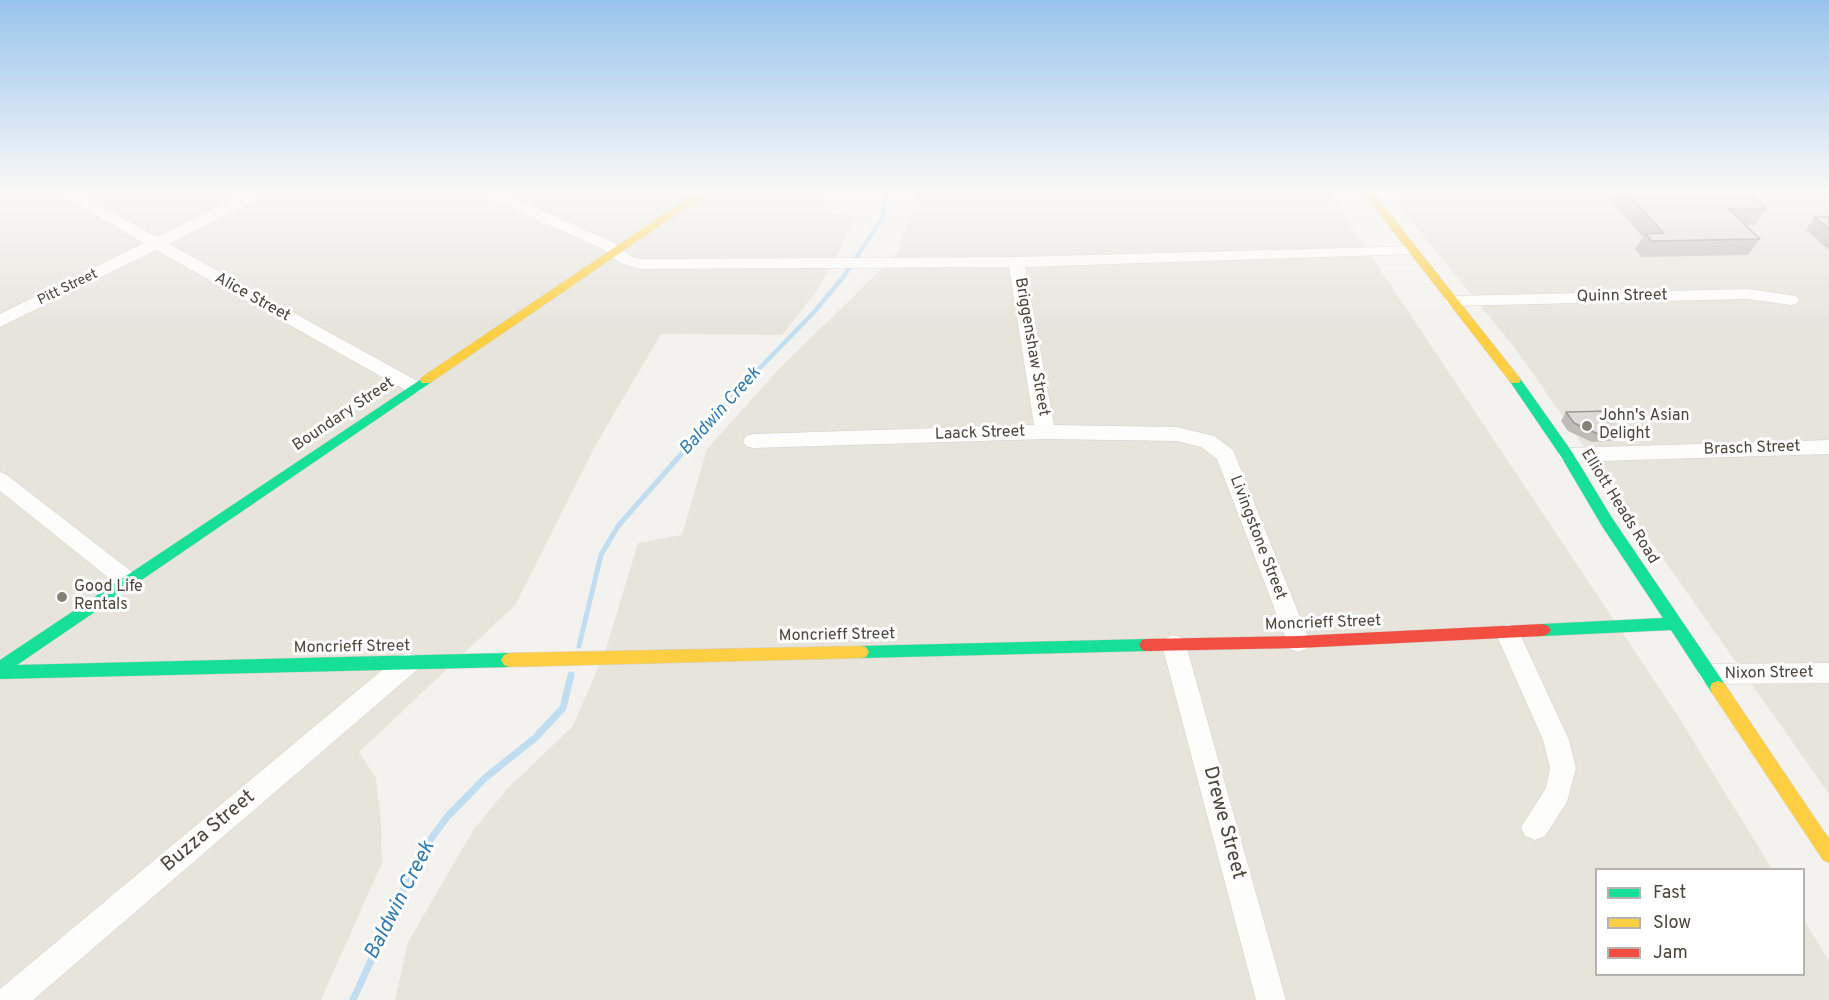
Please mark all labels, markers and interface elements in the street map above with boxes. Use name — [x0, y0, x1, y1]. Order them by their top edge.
street label: Pitt Street — [35, 266, 101, 310]
street label: Alice Street — [211, 269, 293, 327]
street label: Briggenshaw Street — [1009, 276, 1053, 418]
street label: Quinn Street — [1576, 287, 1668, 307]
water label: Baldwin Creek — [676, 364, 766, 460]
street label: Boundary Street — [290, 374, 398, 456]
place label: John's Asian Delight — [1599, 407, 1690, 445]
marker: John's Asian Delight — [1580, 419, 1594, 433]
street label: Laack Street — [934, 423, 1026, 445]
street label: Brasch Street — [1703, 438, 1801, 460]
street label: Elliott Heads Road — [1576, 446, 1662, 568]
street label: Livingstone Street — [1225, 473, 1289, 603]
place label: Good Life Rentals — [74, 578, 143, 616]
marker: Good Life Rentals — [55, 590, 69, 604]
street label: Moncrieff Street — [1264, 612, 1382, 636]
street label: Moncrieff Street — [779, 625, 895, 647]
street label: Moncrieff Street — [294, 637, 410, 659]
street label: Nixon Street — [1724, 664, 1814, 684]
street label: Drewe Street — [1196, 764, 1250, 882]
street label: Buzza Street — [157, 786, 261, 878]
water label: Baldwin Creek — [360, 838, 442, 964]
legend — [1595, 868, 1805, 976]
text: Fast — [1653, 882, 1686, 905]
text: Slow — [1653, 912, 1691, 935]
text: Jam — [1653, 942, 1688, 965]

